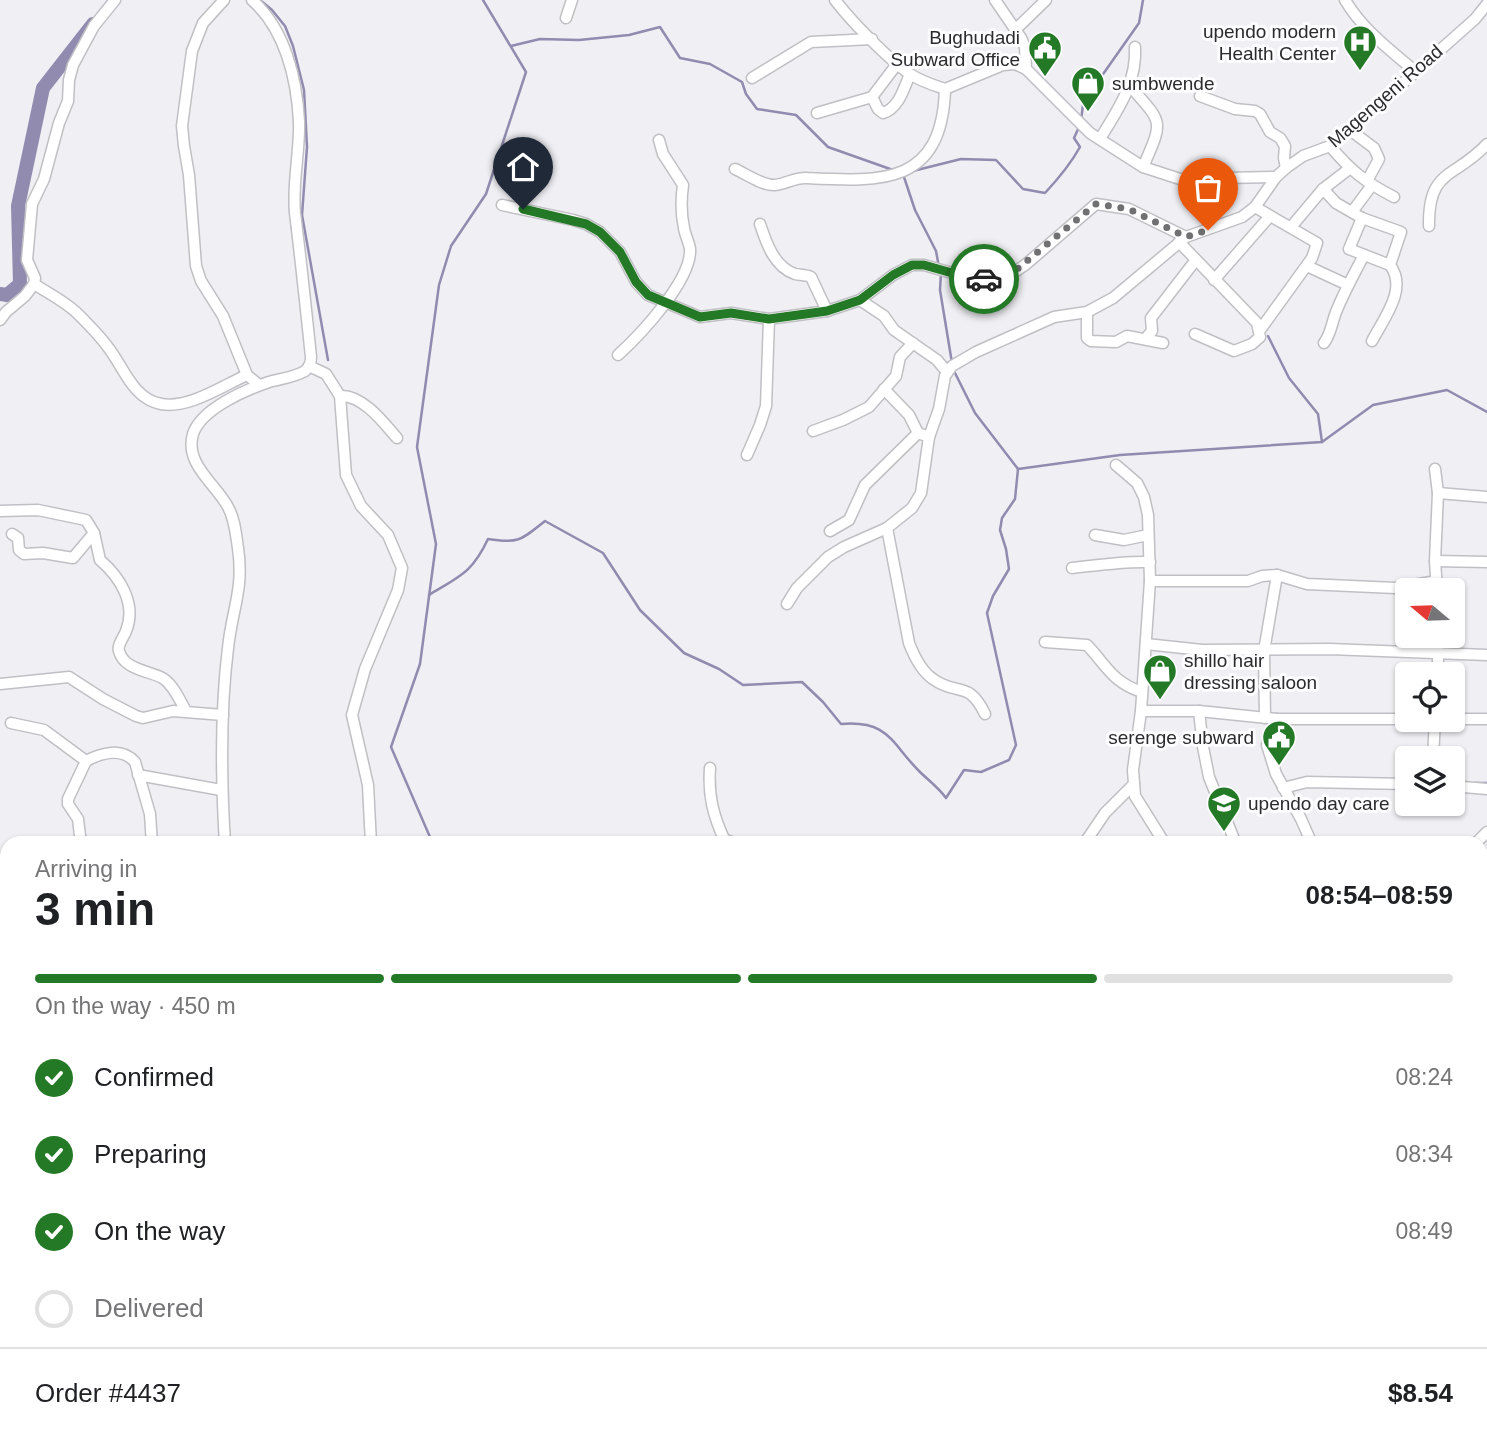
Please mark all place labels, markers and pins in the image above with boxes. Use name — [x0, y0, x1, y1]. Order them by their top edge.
place label: upendo modern Health Center — [1203, 21, 1337, 64]
hospital icon: upendo modern Health Center — [1341, 23, 1379, 72]
place label: Bughudadi Subward Office — [890, 27, 1020, 70]
public building icon: Bughudadi Subward Office — [1026, 29, 1064, 78]
shop icon: sumbwende — [1069, 64, 1107, 113]
place label: sumbwende — [1112, 73, 1214, 94]
pin — [493, 137, 553, 209]
pin — [1178, 158, 1238, 230]
place label: shillo hair dressing saloon — [1184, 650, 1317, 693]
shop icon: shillo hair dressing saloon — [1141, 652, 1179, 701]
public building icon: serenge subward — [1260, 718, 1298, 767]
place label: serenge subward — [1108, 727, 1254, 748]
school or university icon: upendo day care — [1205, 784, 1243, 833]
place label: upendo day care — [1248, 793, 1390, 814]

